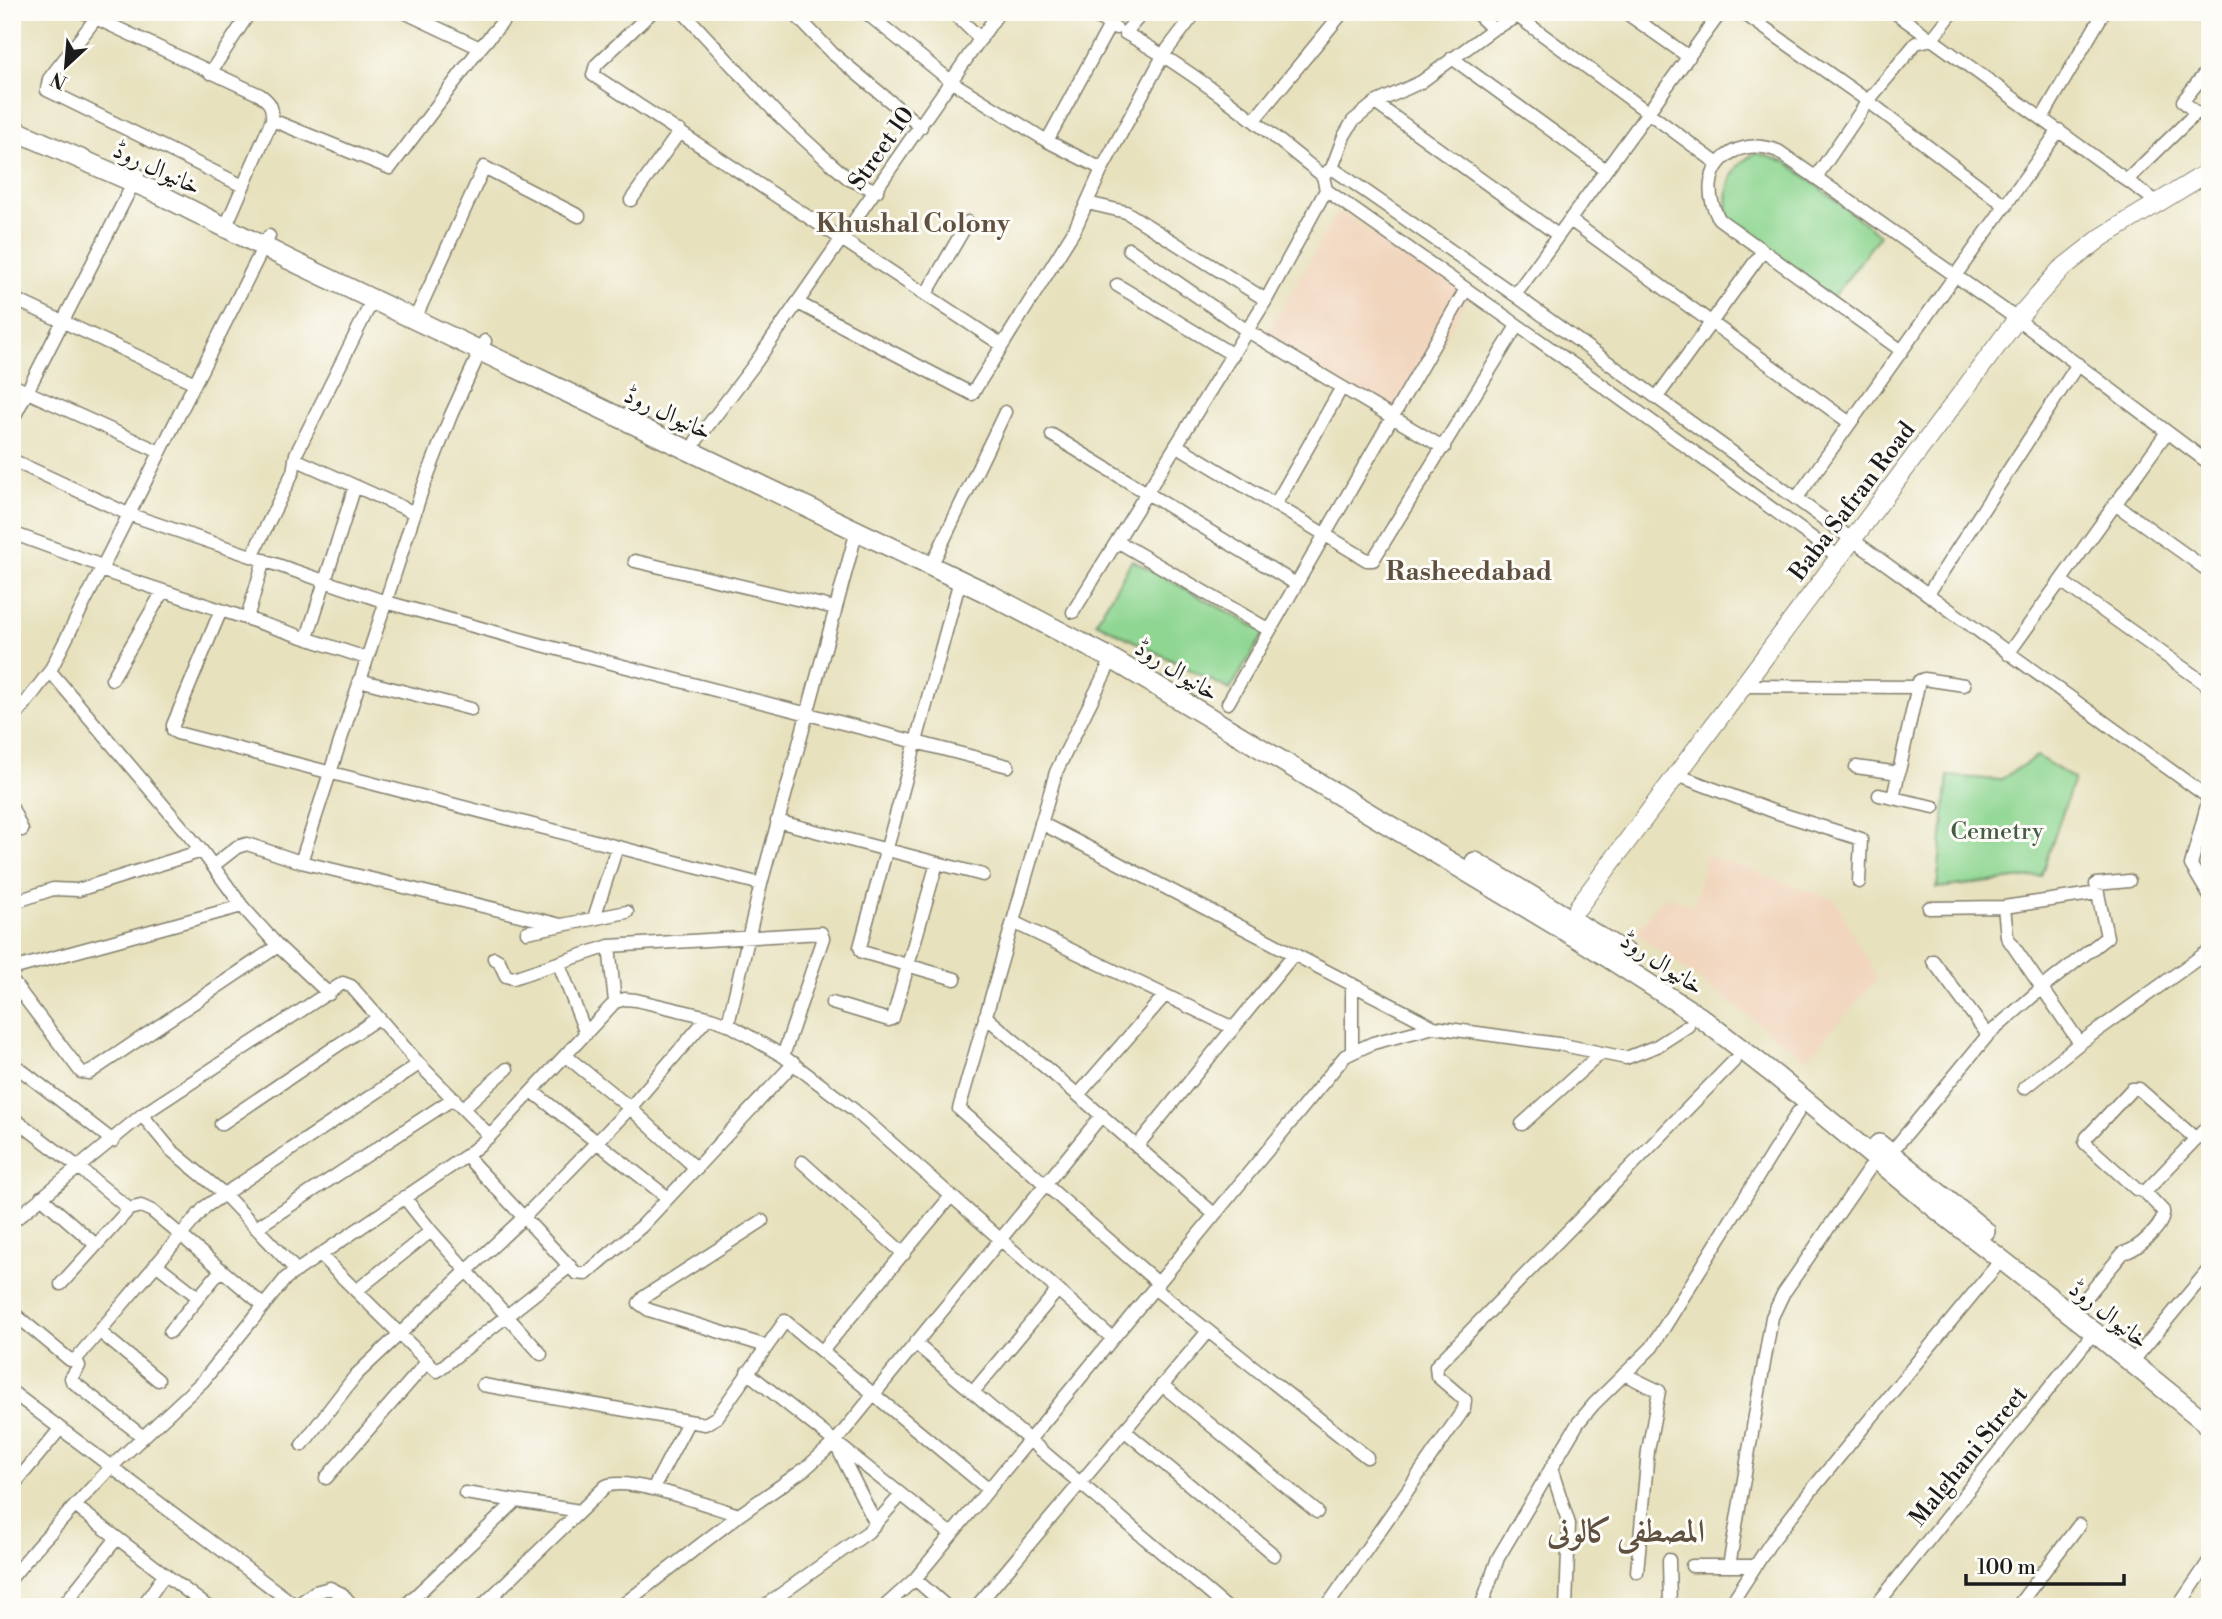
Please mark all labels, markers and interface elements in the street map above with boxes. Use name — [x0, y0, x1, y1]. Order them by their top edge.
north arrow — [32, 32, 102, 102]
text: N — [47, 66, 71, 94]
street label: Street 10 — [842, 101, 922, 196]
street label: خانیوال روڈ — [108, 136, 205, 202]
district label: Khushal Colony — [816, 208, 1011, 240]
street label: خانیوال روڈ — [619, 381, 716, 447]
street label: Baba Safran Road — [1783, 416, 1923, 588]
district label: Rasheedabad — [1386, 556, 1552, 588]
street label: خانیوال روڈ — [1129, 633, 1224, 708]
park label: Cemetry — [1950, 817, 2044, 847]
street label: خانیوال روڈ — [1614, 926, 1709, 1002]
street label: خانیوال روڈ — [2062, 1274, 2154, 1355]
street label: Malghani Street — [1903, 1380, 2035, 1533]
district label: المصطفی کالونی — [1546, 1512, 1705, 1554]
scale bar — [1966, 1542, 2124, 1586]
text: 100 m — [1977, 1555, 2036, 1581]

